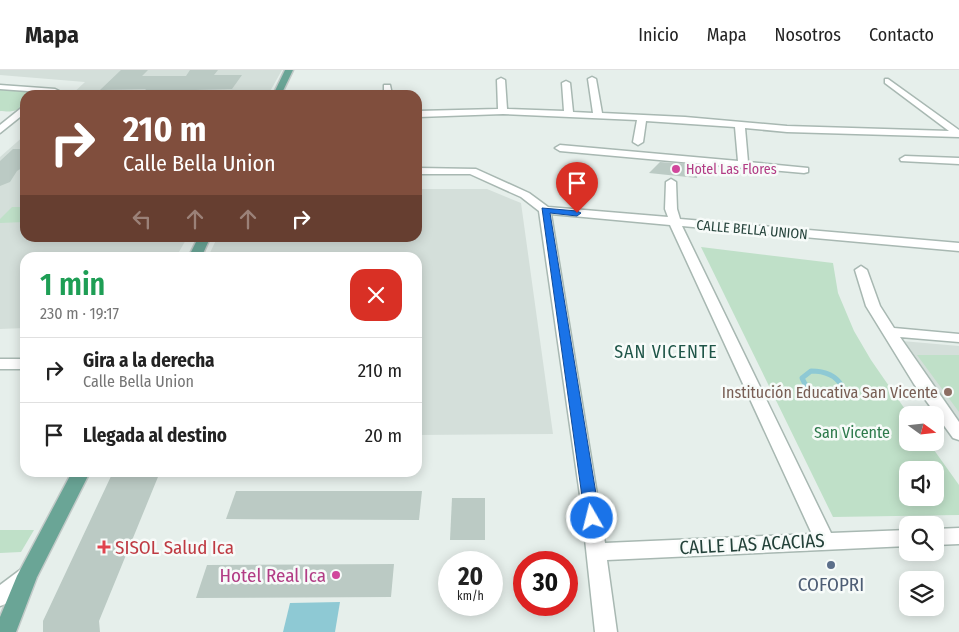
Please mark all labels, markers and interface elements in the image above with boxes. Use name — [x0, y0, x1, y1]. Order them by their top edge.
text: Mapa — [25, 21, 79, 49]
text: Inicio — [638, 24, 679, 46]
text: Mapa — [707, 24, 747, 46]
text: Nosotros — [775, 24, 841, 46]
text: Contacto — [869, 24, 934, 46]
text: 210 m — [123, 108, 207, 150]
icon: right — [40, 110, 105, 175]
text: Calle Bella Union — [123, 150, 276, 177]
place label: Hotel Las Flores — [686, 161, 777, 178]
pin — [556, 162, 598, 213]
marker: Hotel Las Flores — [670, 163, 682, 175]
icon: arrive — [563, 169, 591, 197]
icon: left — [128, 205, 156, 233]
icon: ahead — [181, 205, 209, 233]
icon: ahead — [234, 205, 262, 233]
icon: right — [287, 205, 315, 233]
street label: CALLE BELLA UNION — [696, 217, 808, 243]
text: 1 min — [40, 267, 105, 303]
button: close — [350, 269, 402, 321]
text: 230 m · 19:17 — [40, 304, 119, 323]
district label: SAN VICENTE — [614, 341, 718, 363]
text: Gira a la derecha — [83, 349, 215, 372]
icon: right — [40, 356, 68, 384]
text: 210 m — [358, 359, 402, 382]
text: Calle Bella Union — [83, 372, 194, 391]
place label: Institución Educativa San Vicente — [722, 383, 938, 402]
marker: Institución Educativa San Vicente — [942, 386, 954, 398]
north arrow — [899, 406, 944, 451]
map controls — [899, 406, 944, 616]
icon: arrive — [40, 421, 68, 449]
park label: San Vicente — [814, 423, 890, 442]
text: Llegada al destino — [83, 424, 227, 447]
text: 20 m — [365, 424, 402, 447]
button: sound — [899, 461, 944, 506]
position arrow — [565, 491, 617, 543]
button: search — [899, 516, 944, 561]
street label: CALLE LAS ACACIAS — [679, 529, 825, 559]
place label: SISOL Salud Ica — [115, 536, 234, 559]
marker: SISOL Salud Ica — [97, 540, 111, 554]
speed limit sign: 30 — [513, 551, 578, 616]
marker: COFOPRI — [825, 559, 837, 571]
text: 20 — [458, 562, 483, 592]
place label: Hotel Real Ica — [220, 564, 326, 587]
marker: Hotel Real Ica — [330, 569, 342, 581]
button: layers — [899, 571, 944, 616]
place label: COFOPRI — [798, 573, 864, 596]
text: km/h — [457, 589, 484, 603]

